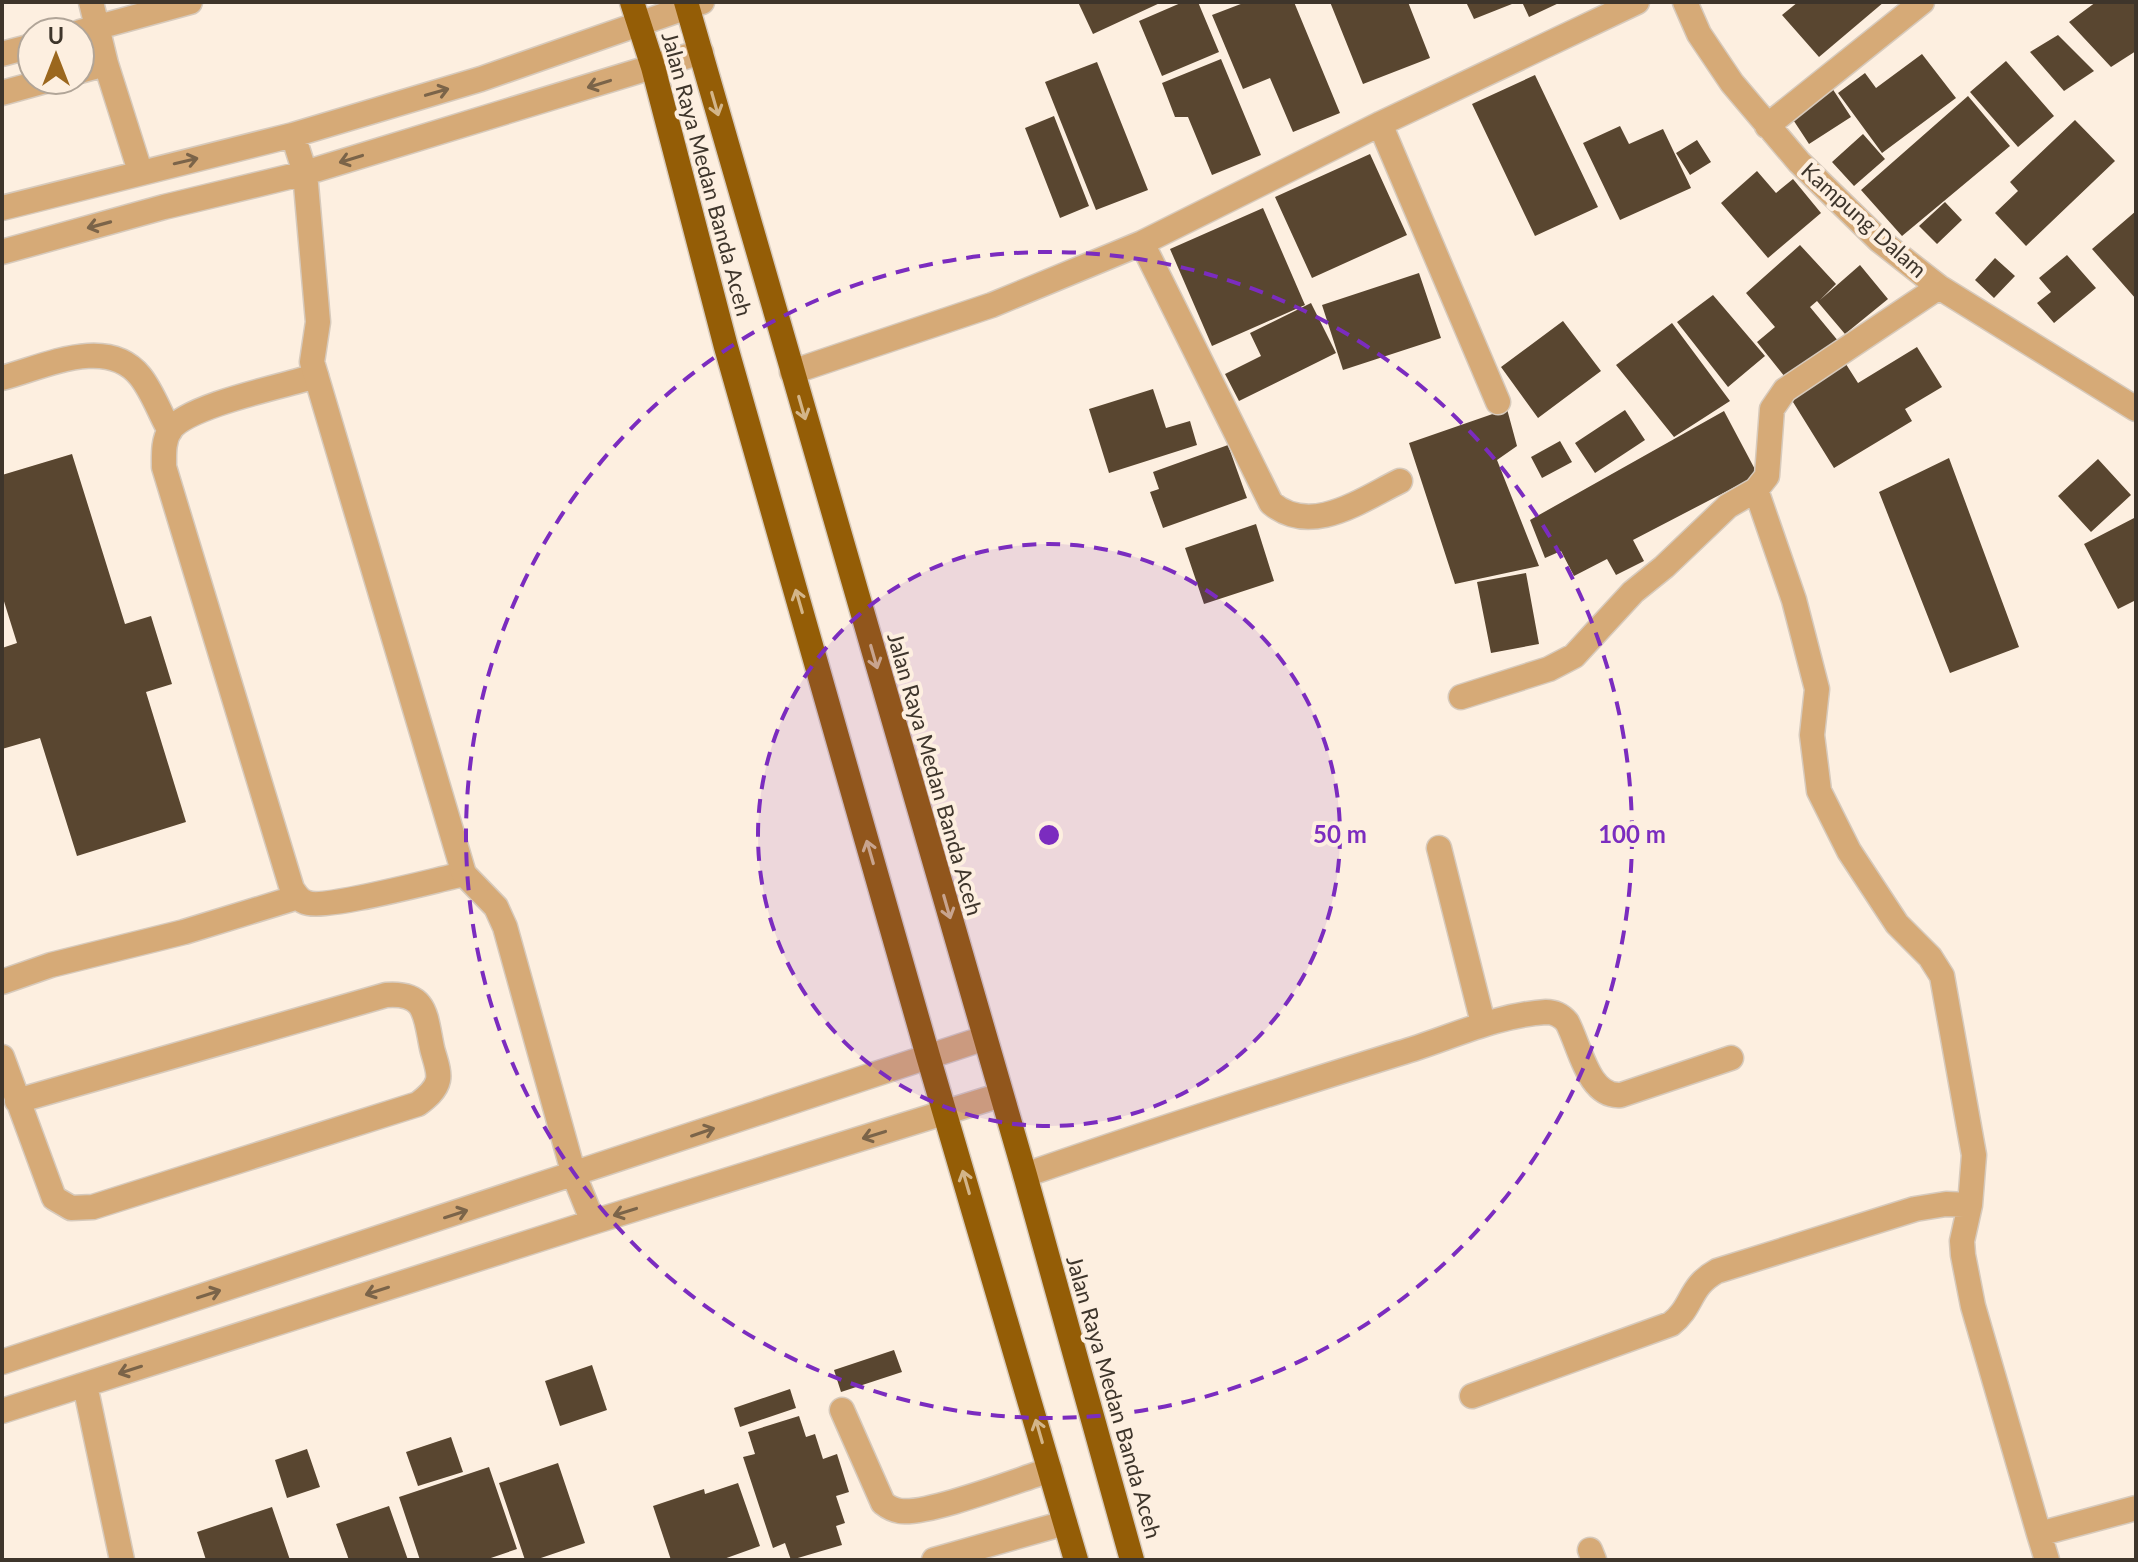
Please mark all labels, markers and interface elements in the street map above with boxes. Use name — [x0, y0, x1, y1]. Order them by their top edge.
north arrow — [16, 16, 96, 96]
text: U — [48, 22, 64, 49]
street label: Jalan Raya Medan Banda Aceh — [657, 29, 758, 319]
one-way arrow — [587, 77, 613, 92]
one-way arrow — [423, 84, 449, 99]
one-way arrow — [708, 90, 723, 116]
one-way arrow — [172, 152, 198, 167]
one-way arrow — [338, 152, 364, 167]
street label: Kampung Dalam — [1796, 156, 1932, 283]
one-way arrow — [87, 219, 113, 234]
one-way arrow — [795, 394, 810, 420]
one-way arrow — [790, 589, 805, 615]
street label: Jalan Raya Medan Banda Aceh — [882, 629, 989, 918]
one-way arrow — [867, 644, 882, 670]
text: 50 m — [1313, 819, 1367, 848]
text: 100 m — [1598, 819, 1666, 848]
centre of rings — [1035, 821, 1063, 849]
one-way arrow — [861, 839, 876, 865]
one-way arrow — [940, 894, 955, 920]
one-way arrow — [690, 1123, 715, 1138]
one-way arrow — [861, 1128, 887, 1143]
one-way arrow — [958, 1169, 973, 1195]
one-way arrow — [444, 1205, 469, 1220]
one-way arrow — [613, 1206, 638, 1220]
street label: Jalan Raya Medan Banda Aceh — [1061, 1252, 1168, 1541]
one-way arrow — [365, 1284, 391, 1299]
one-way arrow — [197, 1286, 222, 1301]
one-way arrow — [118, 1364, 143, 1379]
one-way arrow — [1031, 1419, 1046, 1445]

